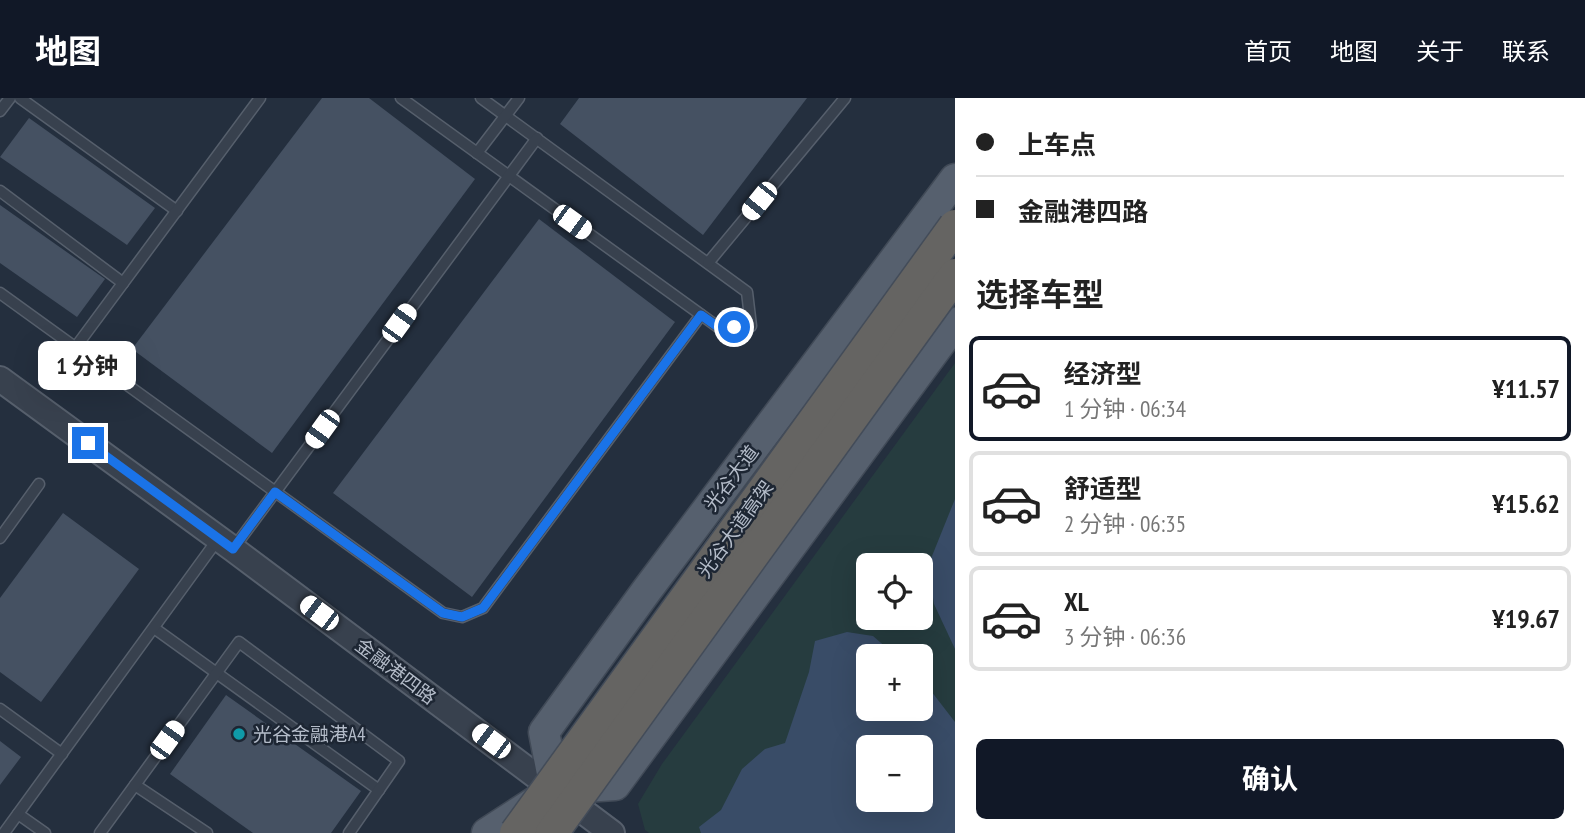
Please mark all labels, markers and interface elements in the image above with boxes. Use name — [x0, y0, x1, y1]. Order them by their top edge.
text: 地图 — [35, 29, 101, 72]
text: 首页 — [1244, 36, 1292, 67]
text: 地图 — [1330, 36, 1378, 67]
text: 关于 — [1416, 36, 1464, 67]
text: 联系 — [1502, 36, 1550, 67]
text: 上车点 — [1018, 128, 1096, 161]
car — [738, 178, 781, 224]
text: 金融港四路 — [1018, 195, 1148, 228]
car — [549, 201, 596, 243]
text: 选择车型 — [976, 273, 1104, 315]
car — [379, 300, 420, 346]
route start — [718, 311, 750, 343]
callout: 1 分钟 — [39, 342, 137, 390]
text: 1 分钟 — [56, 351, 118, 380]
icon: car — [980, 357, 1043, 420]
text: 经济型 — [1064, 357, 1142, 390]
text: ¥11.57 — [1492, 372, 1560, 405]
text: 1 分钟 · 06:34 — [1064, 394, 1186, 423]
car — [302, 406, 343, 452]
route end — [72, 427, 104, 459]
street label: 光谷大道 — [699, 440, 763, 516]
icon: car — [980, 472, 1043, 535]
text: 舒适型 — [1064, 472, 1142, 505]
street label: 光谷大道高架 — [692, 476, 778, 582]
text: ¥15.62 — [1492, 487, 1560, 520]
text: 2 分钟 · 06:35 — [1064, 509, 1186, 538]
map controls — [856, 553, 933, 812]
button: locate — [856, 553, 933, 630]
text: XL — [1064, 585, 1089, 618]
icon: car — [980, 587, 1043, 650]
car — [296, 592, 343, 634]
text: ¥19.67 — [1492, 602, 1560, 635]
text: 3 分钟 · 06:36 — [1064, 622, 1186, 651]
street label: 金融港四路 — [351, 633, 441, 709]
button: + — [856, 644, 933, 721]
car — [147, 717, 188, 763]
car — [468, 720, 515, 762]
place label: 光谷金融港A4 — [253, 722, 366, 746]
marker: 光谷金融港A4 — [231, 726, 247, 742]
button: − — [856, 735, 933, 812]
button: 确认 — [976, 739, 1564, 819]

